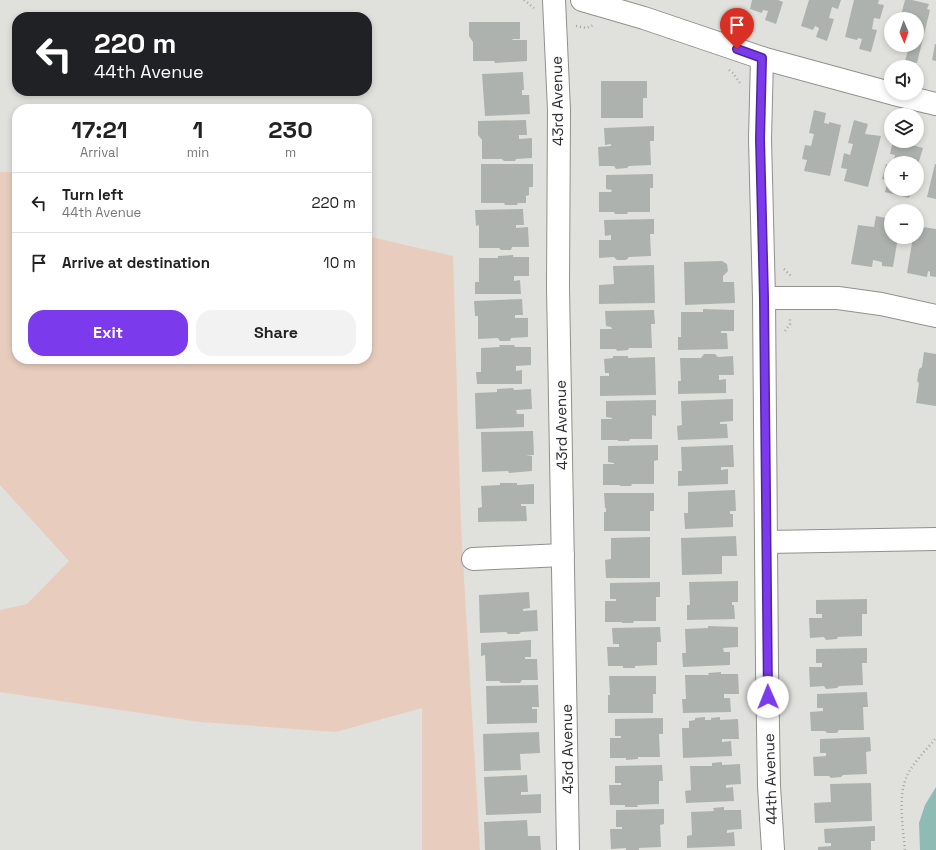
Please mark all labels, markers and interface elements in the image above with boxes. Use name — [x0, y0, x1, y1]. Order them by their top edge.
pin — [720, 8, 754, 49]
north arrow — [884, 12, 924, 52]
map controls — [884, 12, 924, 244]
icon: arrive — [726, 14, 748, 36]
text: 220 m — [94, 25, 176, 61]
icon: left — [28, 28, 80, 80]
street label: 43rd Avenue — [547, 56, 567, 146]
text: 44th Avenue — [94, 60, 204, 83]
button: sound — [884, 60, 924, 100]
button: layers — [884, 108, 924, 148]
text: 17:21 — [71, 114, 128, 145]
text: 1 — [193, 114, 203, 145]
text: 230 — [268, 114, 313, 145]
text: Arrival — [80, 144, 119, 161]
text: min — [187, 144, 209, 161]
text: m — [285, 144, 296, 161]
button: + — [884, 156, 924, 196]
text: Turn left — [62, 185, 124, 204]
icon: left — [28, 192, 50, 214]
text: 220 m — [312, 193, 356, 212]
text: 44th Avenue — [62, 204, 141, 221]
button: − — [884, 204, 924, 244]
icon: arrive — [28, 252, 50, 274]
text: Arrive at destination — [62, 253, 210, 272]
text: 10 m — [323, 253, 356, 272]
button: Exit — [28, 310, 188, 356]
button: Share — [196, 310, 356, 356]
street label: 43rd Avenue — [551, 380, 571, 470]
position arrow — [747, 676, 789, 718]
street label: 43rd Avenue — [557, 704, 577, 794]
street label: 44th Avenue — [759, 733, 781, 825]

